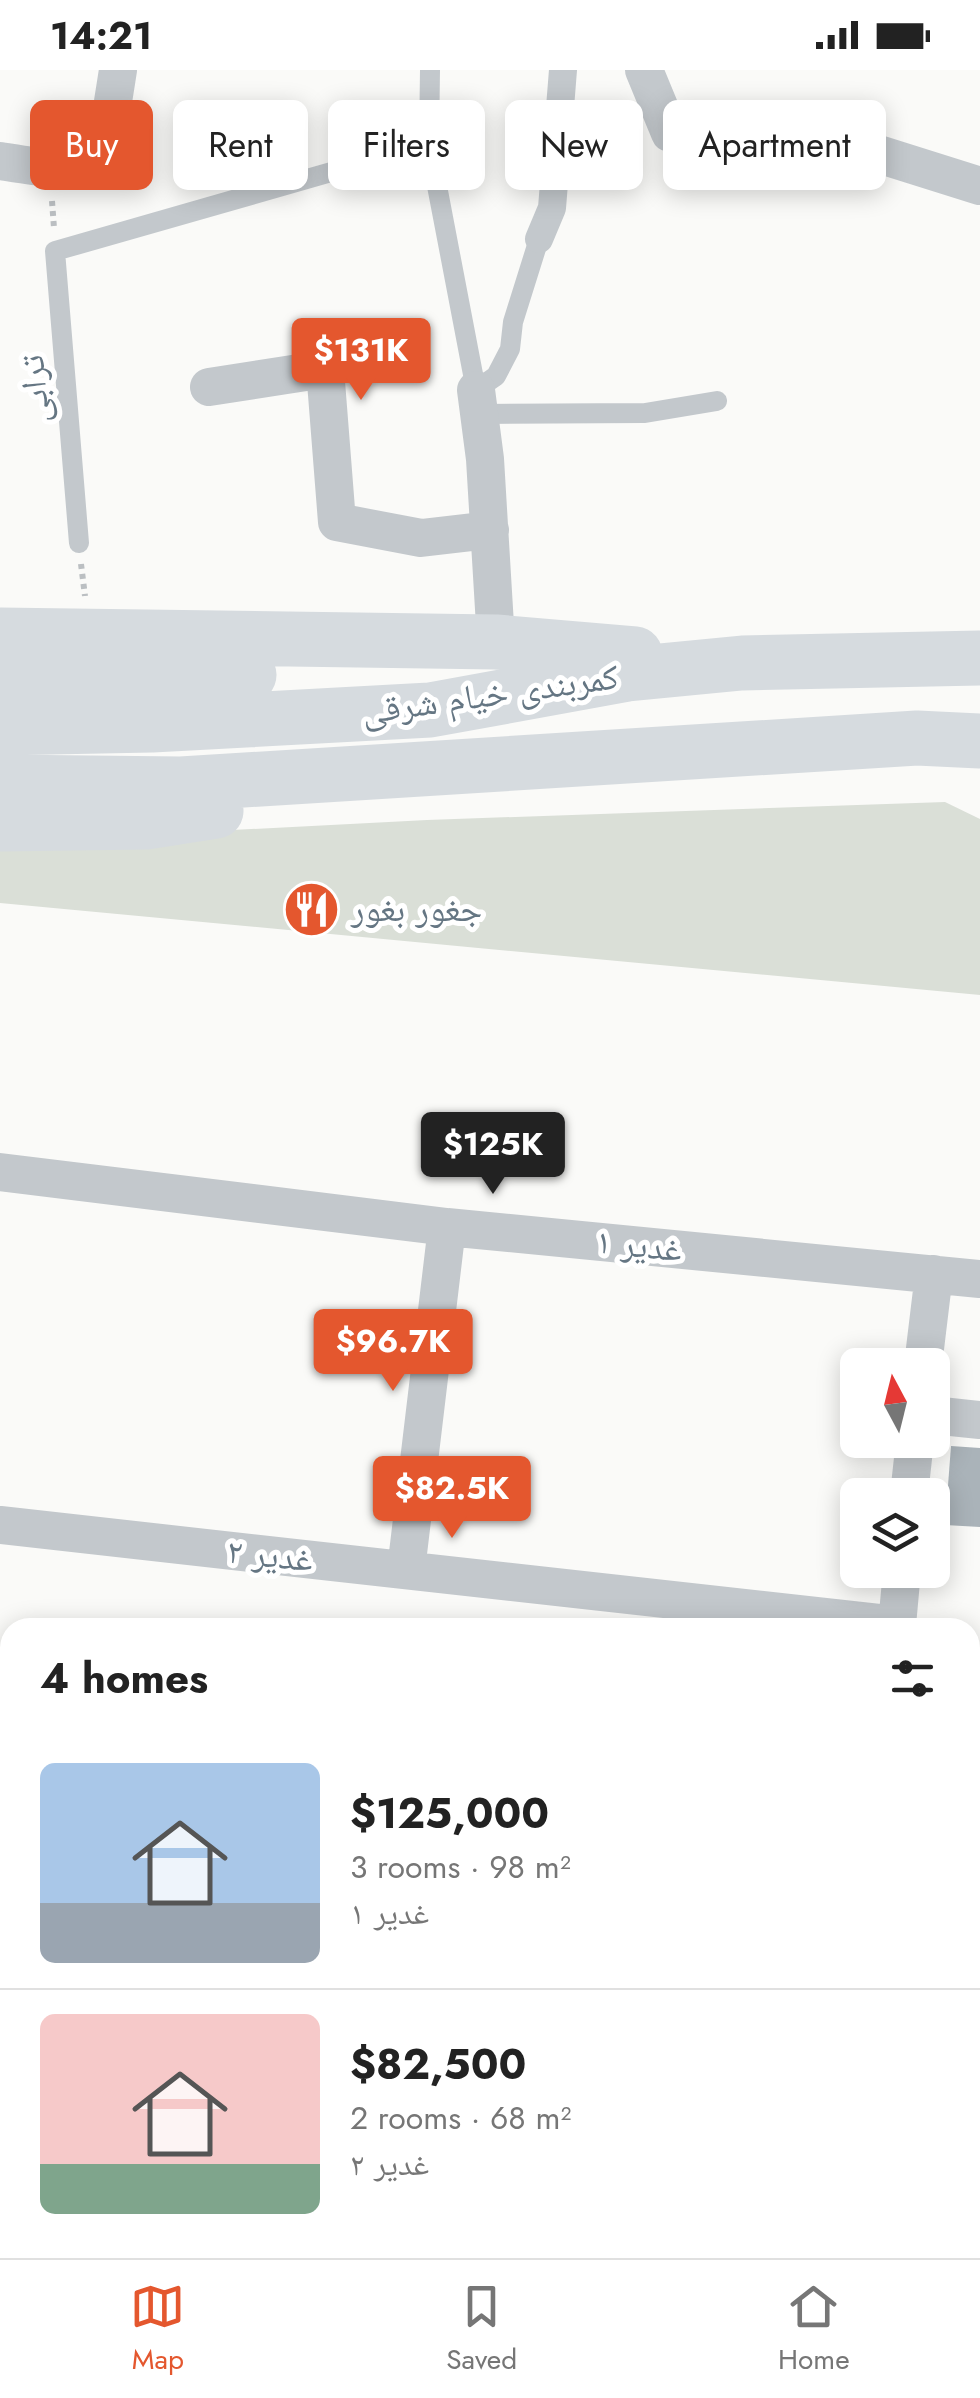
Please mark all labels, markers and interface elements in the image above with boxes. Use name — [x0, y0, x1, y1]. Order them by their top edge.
text: 14:21 — [50, 8, 152, 63]
chip: Buy — [30, 100, 153, 190]
chip: Rent — [173, 100, 308, 190]
chip: Filters — [328, 100, 485, 190]
chip: New — [505, 100, 643, 190]
chip: Apartment — [663, 100, 886, 190]
pin: $131K — [291, 318, 431, 403]
text: $131K — [314, 327, 408, 373]
street label: ترابی — [6, 353, 62, 425]
street label: کمربندی خیام شرقی — [358, 651, 622, 737]
restaurant icon: جغور بغور — [282, 879, 342, 939]
place label: جغور بغور — [350, 884, 482, 934]
pin: $125K — [423, 1112, 563, 1197]
text: $125K — [443, 1121, 543, 1167]
street label: غدیر ۱ — [593, 1216, 685, 1274]
pin: $96.7K — [312, 1309, 474, 1394]
text: $96.7K — [336, 1318, 450, 1364]
north arrow — [840, 1348, 950, 1458]
map controls — [840, 1348, 950, 1588]
pin: $82.5K — [371, 1456, 533, 1541]
text: $82.5K — [395, 1465, 509, 1511]
button: layers — [840, 1478, 950, 1588]
street label: غدیر ۲ — [224, 1526, 316, 1584]
text: 4 homes — [40, 1648, 208, 1709]
icon: filters — [885, 1651, 940, 1706]
text: $125,000 — [350, 1783, 549, 1844]
icon: home — [120, 1803, 240, 1923]
text: 3 rooms · 98 m² — [350, 1844, 571, 1890]
text: غدیر ۱ — [350, 1890, 429, 1936]
text: $82,500 — [350, 2034, 526, 2095]
icon: home — [120, 2054, 240, 2174]
text: 2 rooms · 68 m² — [350, 2095, 571, 2141]
text: غدیر ۲ — [350, 2141, 429, 2187]
tab: Map — [130, 2279, 185, 2380]
tab: Saved — [446, 2279, 517, 2380]
tab: Home — [778, 2279, 850, 2380]

